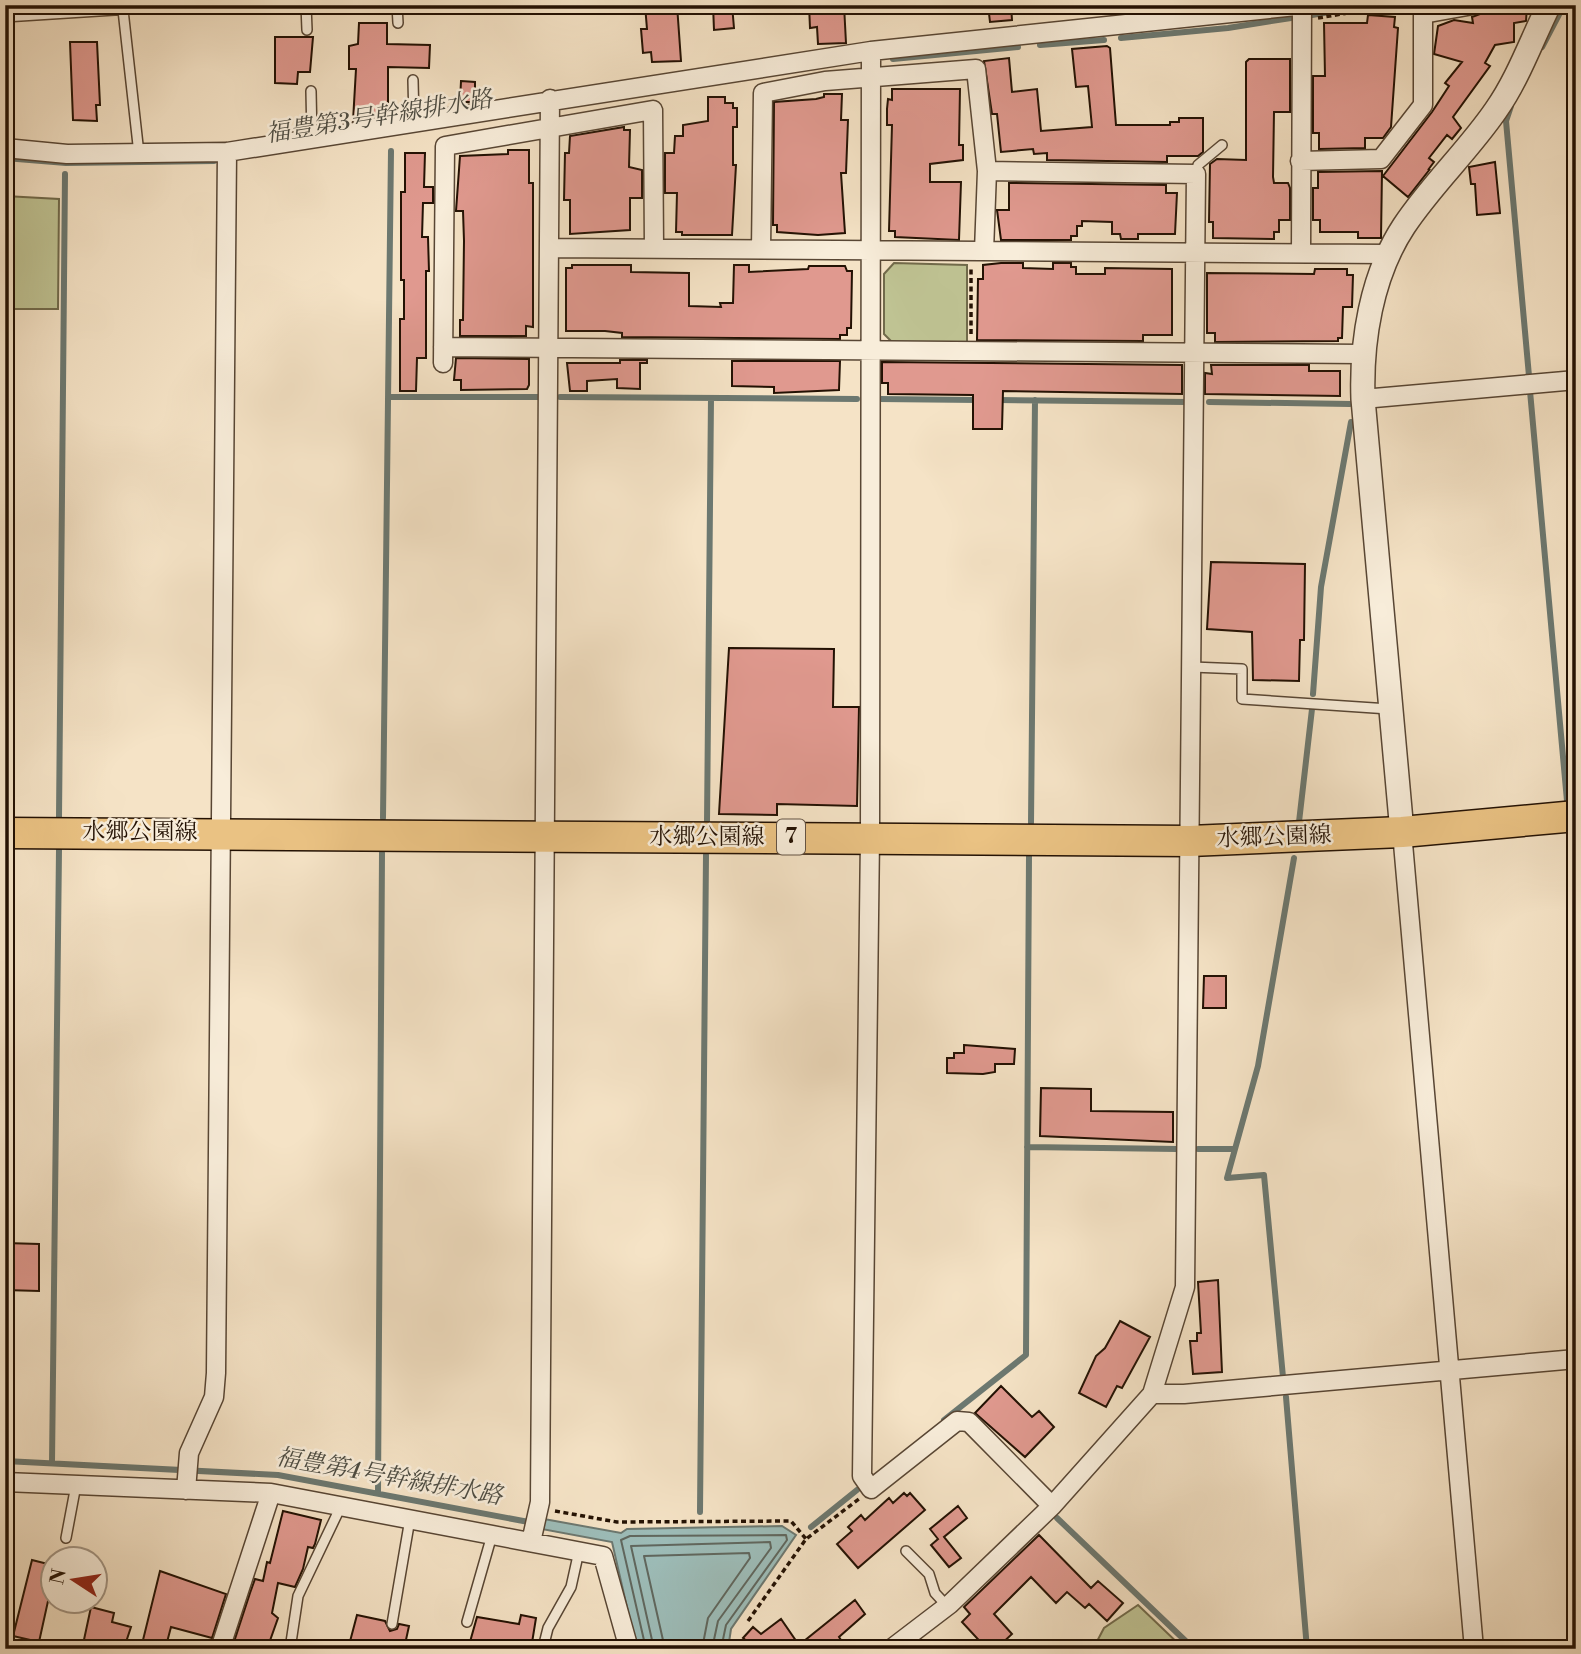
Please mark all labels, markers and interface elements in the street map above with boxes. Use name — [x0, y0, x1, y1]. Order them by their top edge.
water label: 福豊第3号幹線排水路 — [264, 84, 496, 150]
street label: 水郷公園線 — [83, 818, 198, 846]
road number: 7 — [777, 820, 805, 854]
street label: 水郷公園線 — [1216, 821, 1332, 853]
street label: 水郷公園線 — [650, 823, 765, 851]
water label: 福豊第4号幹線排水路 — [274, 1442, 506, 1512]
north arrow — [38, 1546, 108, 1616]
text: N — [45, 1567, 72, 1587]

